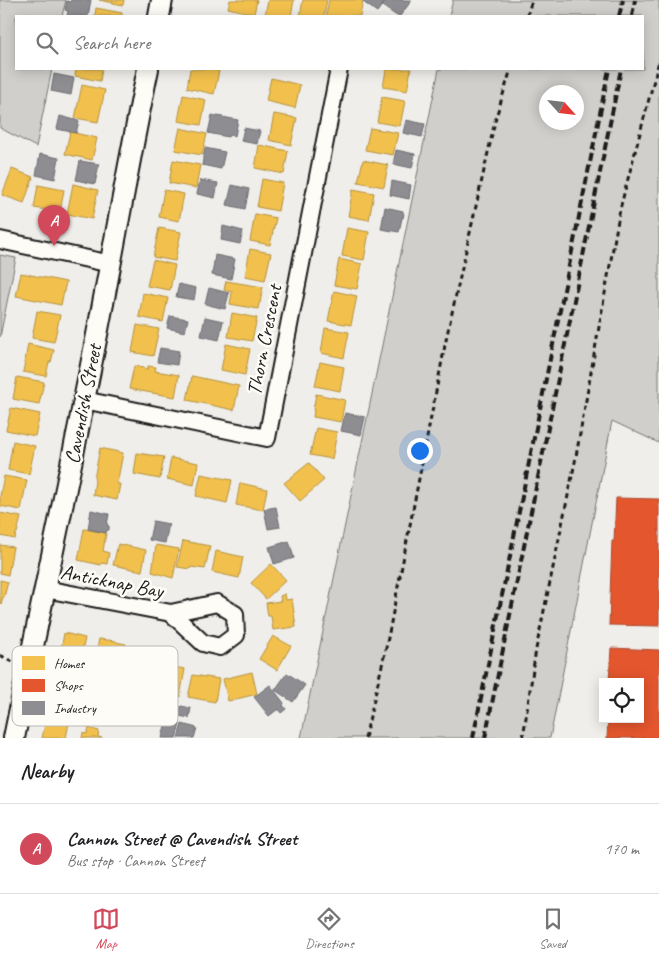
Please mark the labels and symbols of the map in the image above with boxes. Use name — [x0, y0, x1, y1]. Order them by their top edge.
north arrow — [539, 85, 584, 130]
pin: A — [38, 205, 70, 246]
street label: Thorn Crescent — [241, 281, 288, 397]
street label: Cavendish Street — [59, 340, 108, 466]
your location — [407, 438, 433, 464]
street label: Anticknap Bay — [59, 558, 167, 604]
legend — [12, 646, 178, 726]
text: Homes — [54, 655, 85, 672]
text: Shops — [54, 677, 84, 694]
text: Industry — [54, 700, 97, 717]

